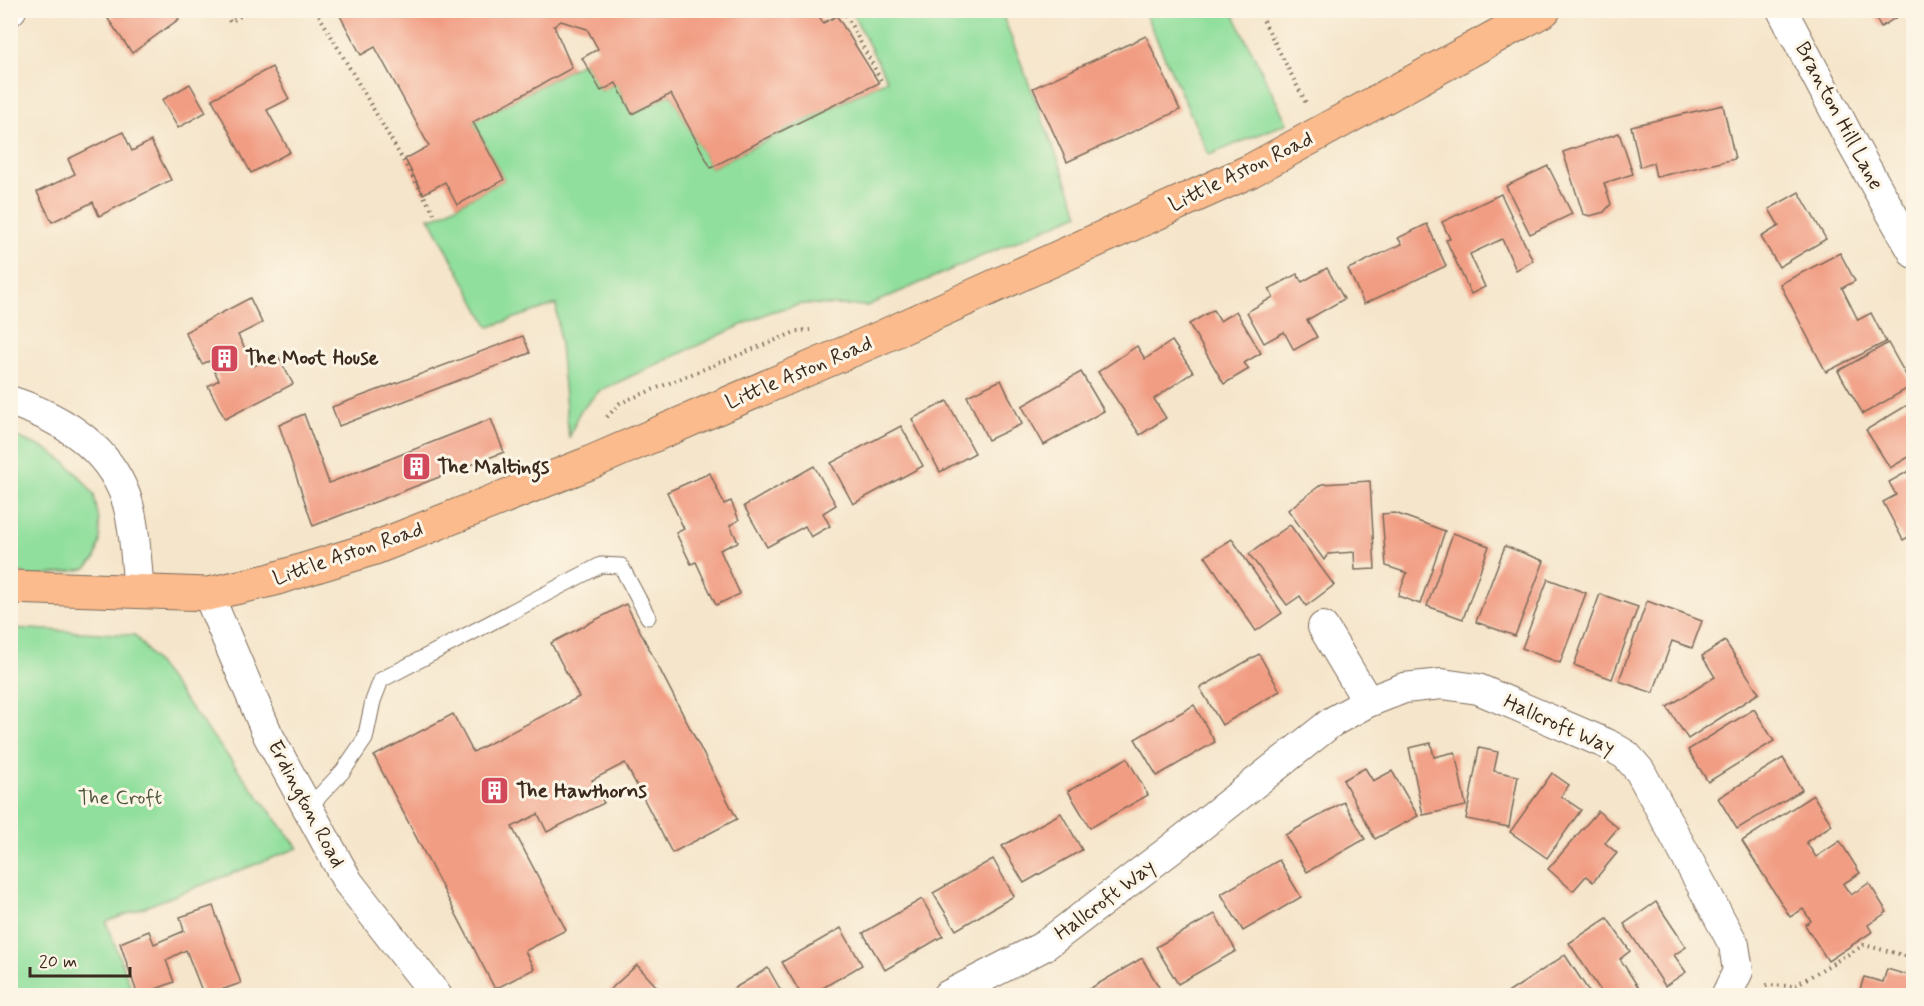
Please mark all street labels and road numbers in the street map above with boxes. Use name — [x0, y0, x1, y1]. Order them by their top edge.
street label: Branton Hill Lane — [1788, 37, 1890, 195]
street label: Little Aston Road — [1164, 125, 1318, 219]
street label: Little Aston Road — [721, 329, 877, 417]
street label: Little Aston Road — [269, 515, 427, 593]
street label: Hallcroft Way — [1499, 688, 1619, 762]
street label: Erdington Road — [261, 735, 351, 873]
street label: Hallcroft Way — [1049, 853, 1161, 947]

